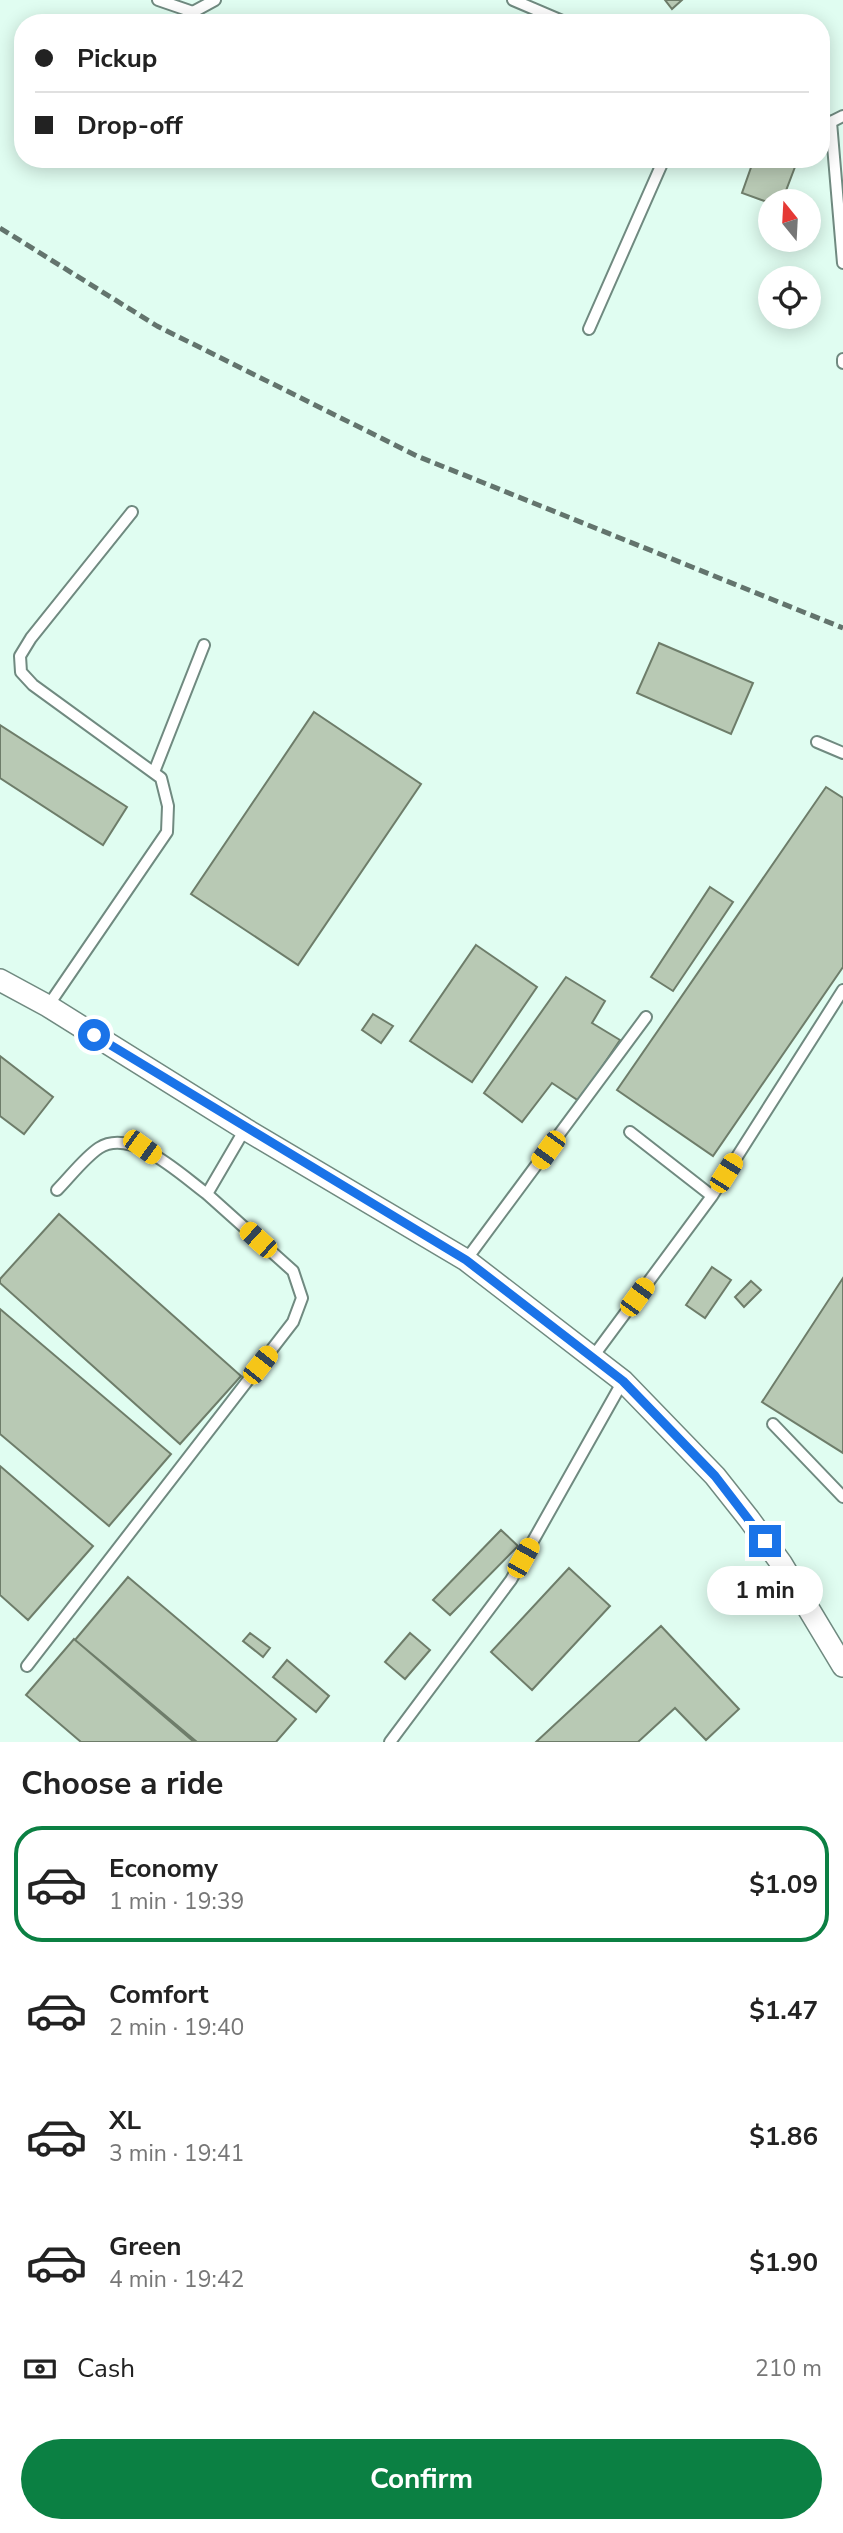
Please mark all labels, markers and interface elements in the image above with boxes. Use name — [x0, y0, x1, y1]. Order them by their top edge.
text: Pickup — [77, 41, 157, 76]
text: Drop-off — [77, 108, 183, 143]
north arrow — [758, 189, 821, 252]
map controls — [758, 189, 821, 329]
button: locate — [758, 266, 821, 329]
route start — [78, 1019, 110, 1051]
car — [119, 1126, 166, 1168]
car — [528, 1127, 569, 1173]
car — [706, 1150, 747, 1196]
car — [236, 1218, 281, 1262]
car — [617, 1274, 658, 1320]
car — [239, 1342, 282, 1388]
route end — [749, 1525, 781, 1557]
car — [504, 1535, 543, 1581]
callout: 1 min — [707, 1566, 823, 1614]
text: 1 min — [735, 1575, 795, 1606]
text: Choose a ride — [21, 1762, 223, 1805]
text: Economy — [109, 1851, 218, 1886]
icon: car — [25, 1853, 88, 1916]
text: $1.09 — [749, 1867, 818, 1902]
text: 1 min · 19:39 — [109, 1886, 244, 1917]
text: Comfort — [109, 1977, 209, 2012]
icon: car — [25, 1979, 88, 2042]
text: $1.47 — [749, 1993, 818, 2028]
text: 2 min · 19:40 — [109, 2012, 244, 2043]
text: XL — [109, 2103, 141, 2138]
icon: car — [25, 2105, 88, 2168]
text: $1.86 — [749, 2119, 818, 2154]
text: 3 min · 19:41 — [109, 2138, 244, 2169]
text: Green — [109, 2229, 182, 2264]
icon: car — [25, 2231, 88, 2294]
text: $1.90 — [749, 2245, 818, 2280]
text: 4 min · 19:42 — [109, 2264, 244, 2295]
icon: cash — [21, 2350, 59, 2388]
text: Cash — [77, 2351, 135, 2386]
text: 210 m — [755, 2353, 822, 2384]
button: Confirm — [21, 2439, 822, 2519]

